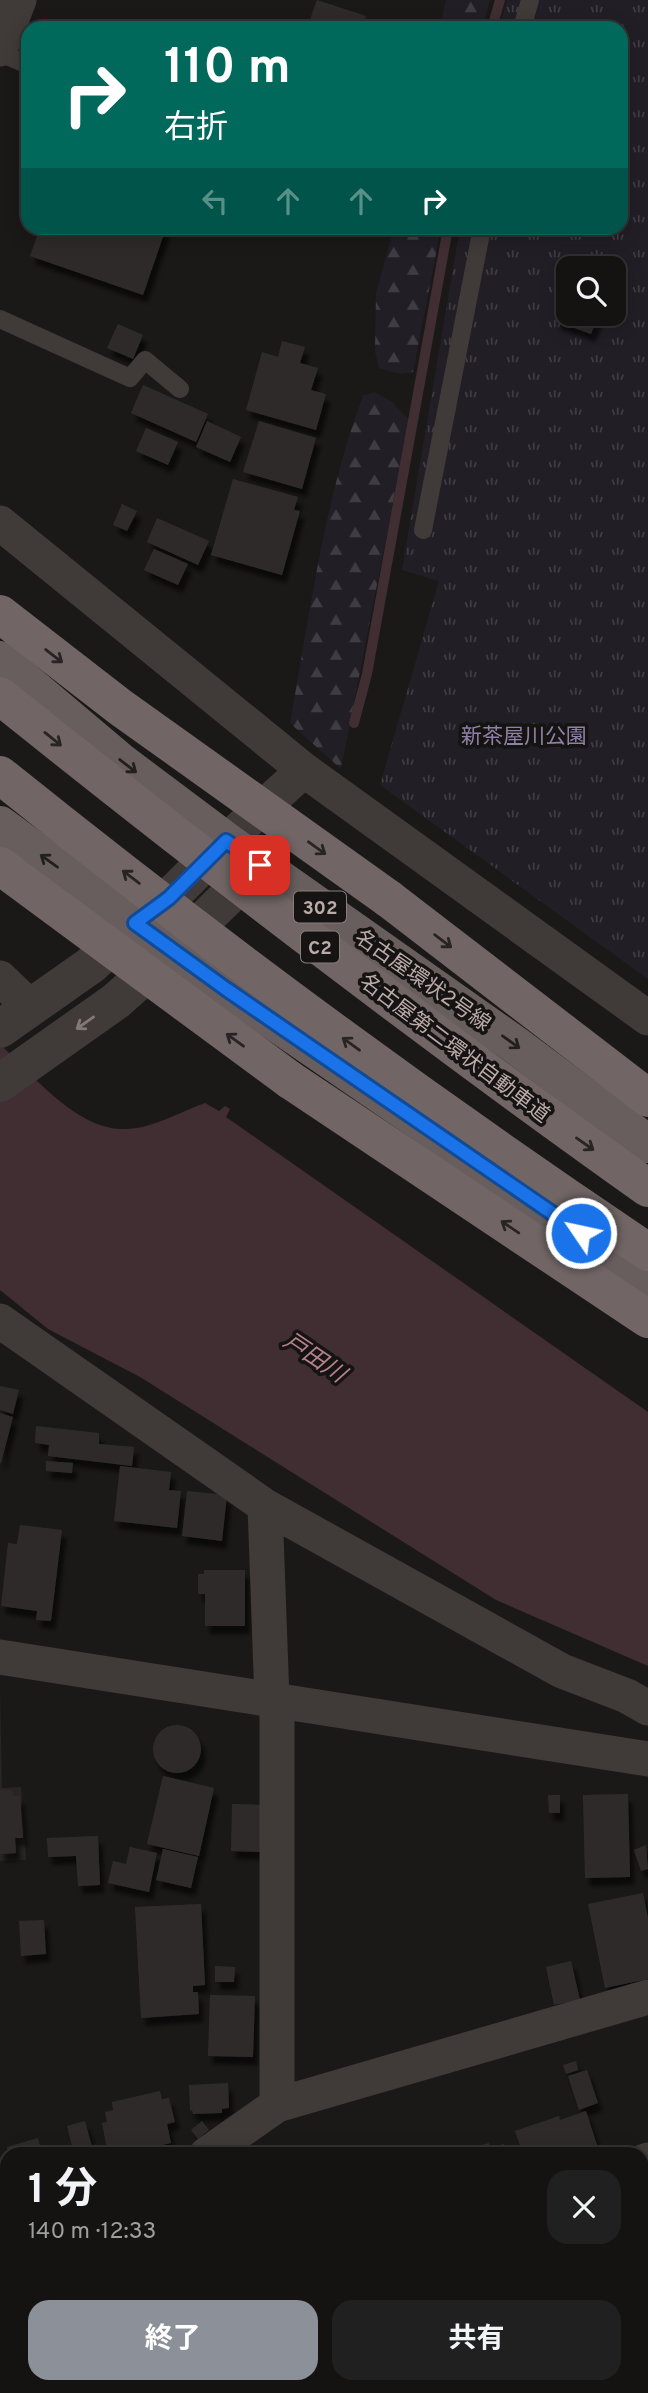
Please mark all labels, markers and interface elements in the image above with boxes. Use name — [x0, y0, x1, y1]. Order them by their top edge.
text: 110 m — [164, 39, 291, 101]
icon: right — [49, 49, 140, 140]
text: 右折 — [164, 109, 228, 149]
icon: left — [196, 182, 234, 220]
icon: ahead — [269, 182, 307, 220]
icon: ahead — [342, 182, 380, 220]
icon: right — [415, 182, 453, 220]
map controls — [556, 256, 626, 326]
button: search — [556, 256, 626, 326]
one-way arrow — [44, 648, 63, 663]
park label: 新茶屋川公園 — [461, 724, 587, 751]
one-way arrow — [44, 731, 62, 747]
one-way arrow — [118, 759, 136, 774]
pin — [230, 835, 290, 895]
one-way arrow — [307, 841, 326, 855]
icon: arrive — [241, 846, 279, 884]
one-way arrow — [40, 854, 59, 869]
one-way arrow — [122, 870, 141, 885]
road number: 302 — [294, 892, 346, 923]
street label: 名古屋環状2号線 — [349, 924, 495, 1038]
road number: C2 — [301, 931, 339, 962]
one-way arrow — [433, 933, 452, 948]
street label: 名古屋第二環状自動車道 — [354, 969, 554, 1129]
one-way arrow — [76, 1016, 95, 1030]
one-way arrow — [226, 1033, 245, 1047]
one-way arrow — [501, 1035, 520, 1049]
one-way arrow — [342, 1037, 361, 1052]
one-way arrow — [575, 1137, 594, 1151]
position arrow — [544, 1196, 618, 1270]
one-way arrow — [500, 1219, 520, 1233]
water label: 戸田川 — [277, 1328, 353, 1392]
text: 1 分 — [28, 2165, 97, 2218]
button: close — [547, 2170, 621, 2244]
text: 140 m · 12:33 — [28, 2218, 156, 2247]
button: 終了 — [28, 2300, 318, 2380]
button: 共有 — [332, 2300, 621, 2380]

